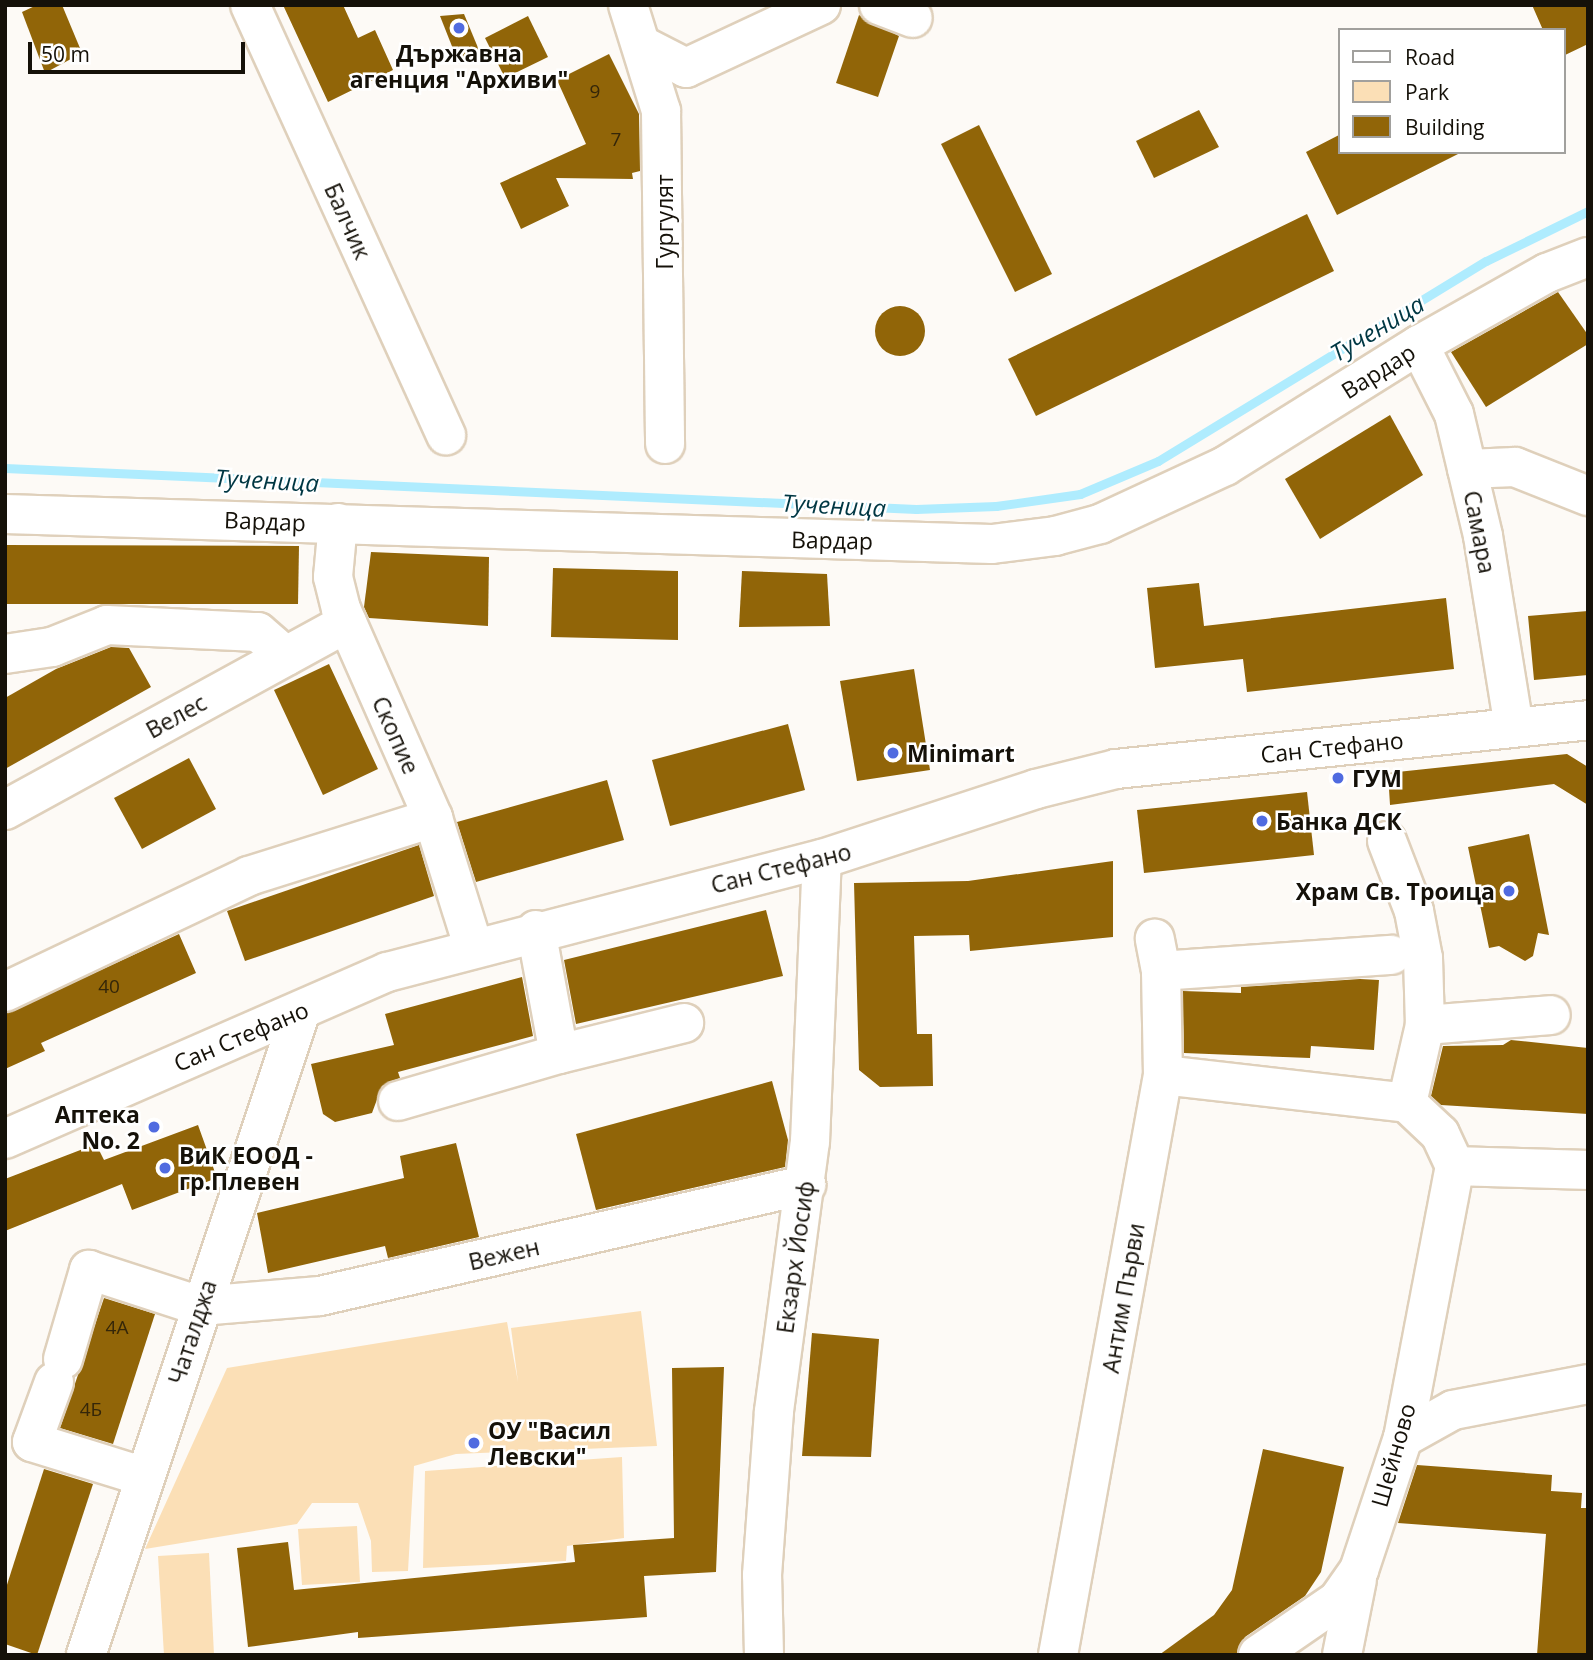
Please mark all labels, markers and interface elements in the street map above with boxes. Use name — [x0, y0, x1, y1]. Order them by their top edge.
marker: Държавна агенция "Архиви" — [451, 20, 467, 36]
scale bar — [32, 28, 248, 72]
legend — [1338, 28, 1565, 154]
place label: Държавна агенция "Архиви" — [350, 39, 568, 93]
text: 50 m — [41, 40, 90, 68]
text: Road — [1405, 43, 1455, 71]
text: Park — [1405, 78, 1449, 106]
house number: 9 — [590, 81, 600, 103]
text: Building — [1405, 113, 1484, 141]
house number: 7 — [611, 129, 621, 151]
street label: Гургулят — [650, 174, 678, 270]
street label: Балчик — [319, 179, 377, 263]
water label: Тученица — [1325, 289, 1429, 367]
street label: Вардар — [1336, 338, 1420, 404]
water label: Тученица — [214, 463, 320, 497]
water label: Тученица — [781, 488, 887, 522]
street label: Самара — [1458, 488, 1502, 576]
street label: Вардар — [224, 506, 306, 536]
street label: Вардар — [791, 525, 873, 555]
street label: Велес — [141, 688, 211, 744]
street label: Скопие — [367, 692, 425, 778]
street label: Сан Стефано — [1259, 726, 1405, 768]
place label: Minimart — [907, 739, 1015, 767]
marker: Minimart — [885, 745, 901, 761]
place label: ГУМ — [1352, 764, 1402, 792]
marker: ГУМ — [1330, 770, 1346, 786]
place label: Банка ДСК — [1276, 807, 1402, 835]
marker: Банка ДСК — [1254, 813, 1270, 829]
street label: Сан Стефано — [708, 837, 854, 899]
place label: Храм Св. Троица — [1296, 877, 1495, 905]
marker: Храм Св. Троица — [1501, 883, 1517, 899]
house number: 40 — [98, 976, 120, 998]
street label: Сан Стефано — [169, 995, 313, 1077]
place label: Аптека No. 2 — [55, 1100, 140, 1154]
marker: Аптека No. 2 — [146, 1119, 162, 1135]
place label: ВиК ЕООД - гр.Плевен — [179, 1141, 313, 1195]
marker: ВиК ЕООД - гр.Плевен — [157, 1160, 173, 1176]
street label: Екзарх Йосиф — [771, 1179, 819, 1335]
street label: Антим Първи — [1096, 1221, 1150, 1375]
street label: Вежен — [466, 1232, 542, 1276]
street label: Чаталджа — [162, 1276, 222, 1388]
house number: 4A — [106, 1317, 128, 1339]
house number: 4Б — [80, 1399, 102, 1421]
street label: Шейново — [1365, 1400, 1421, 1510]
place label: ОУ "Васил Левски" — [488, 1416, 611, 1470]
marker: ОУ "Васил Левски" — [466, 1435, 482, 1451]

